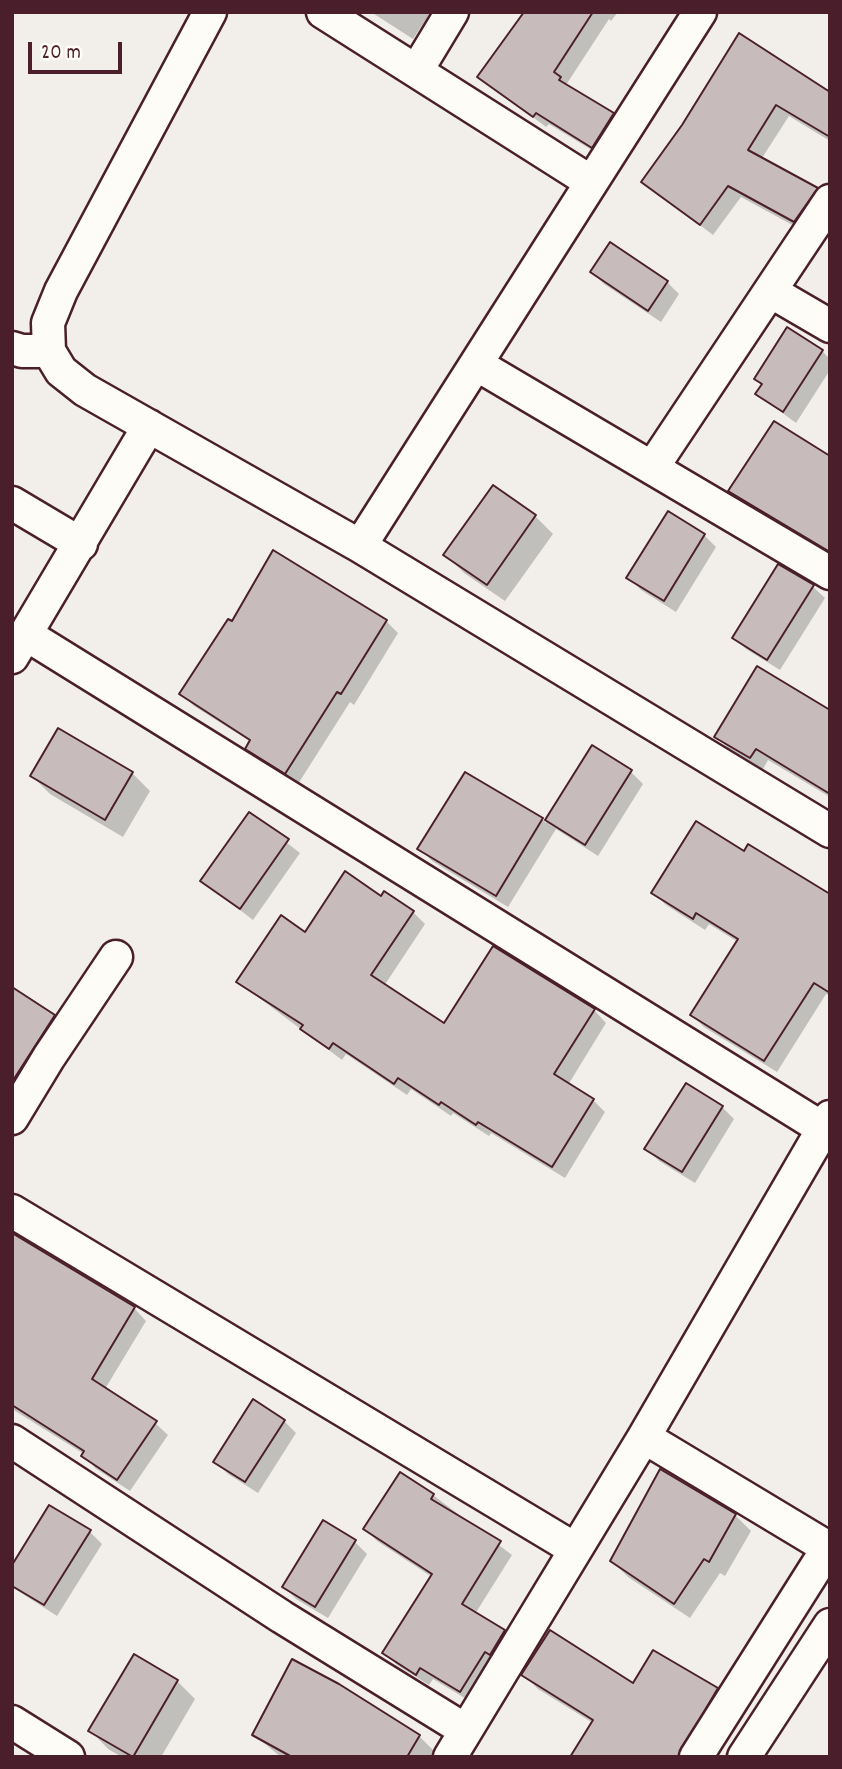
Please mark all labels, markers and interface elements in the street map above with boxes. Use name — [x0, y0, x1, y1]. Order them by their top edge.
scale bar — [32, 28, 126, 72]
text: 20 m — [41, 39, 81, 69]

